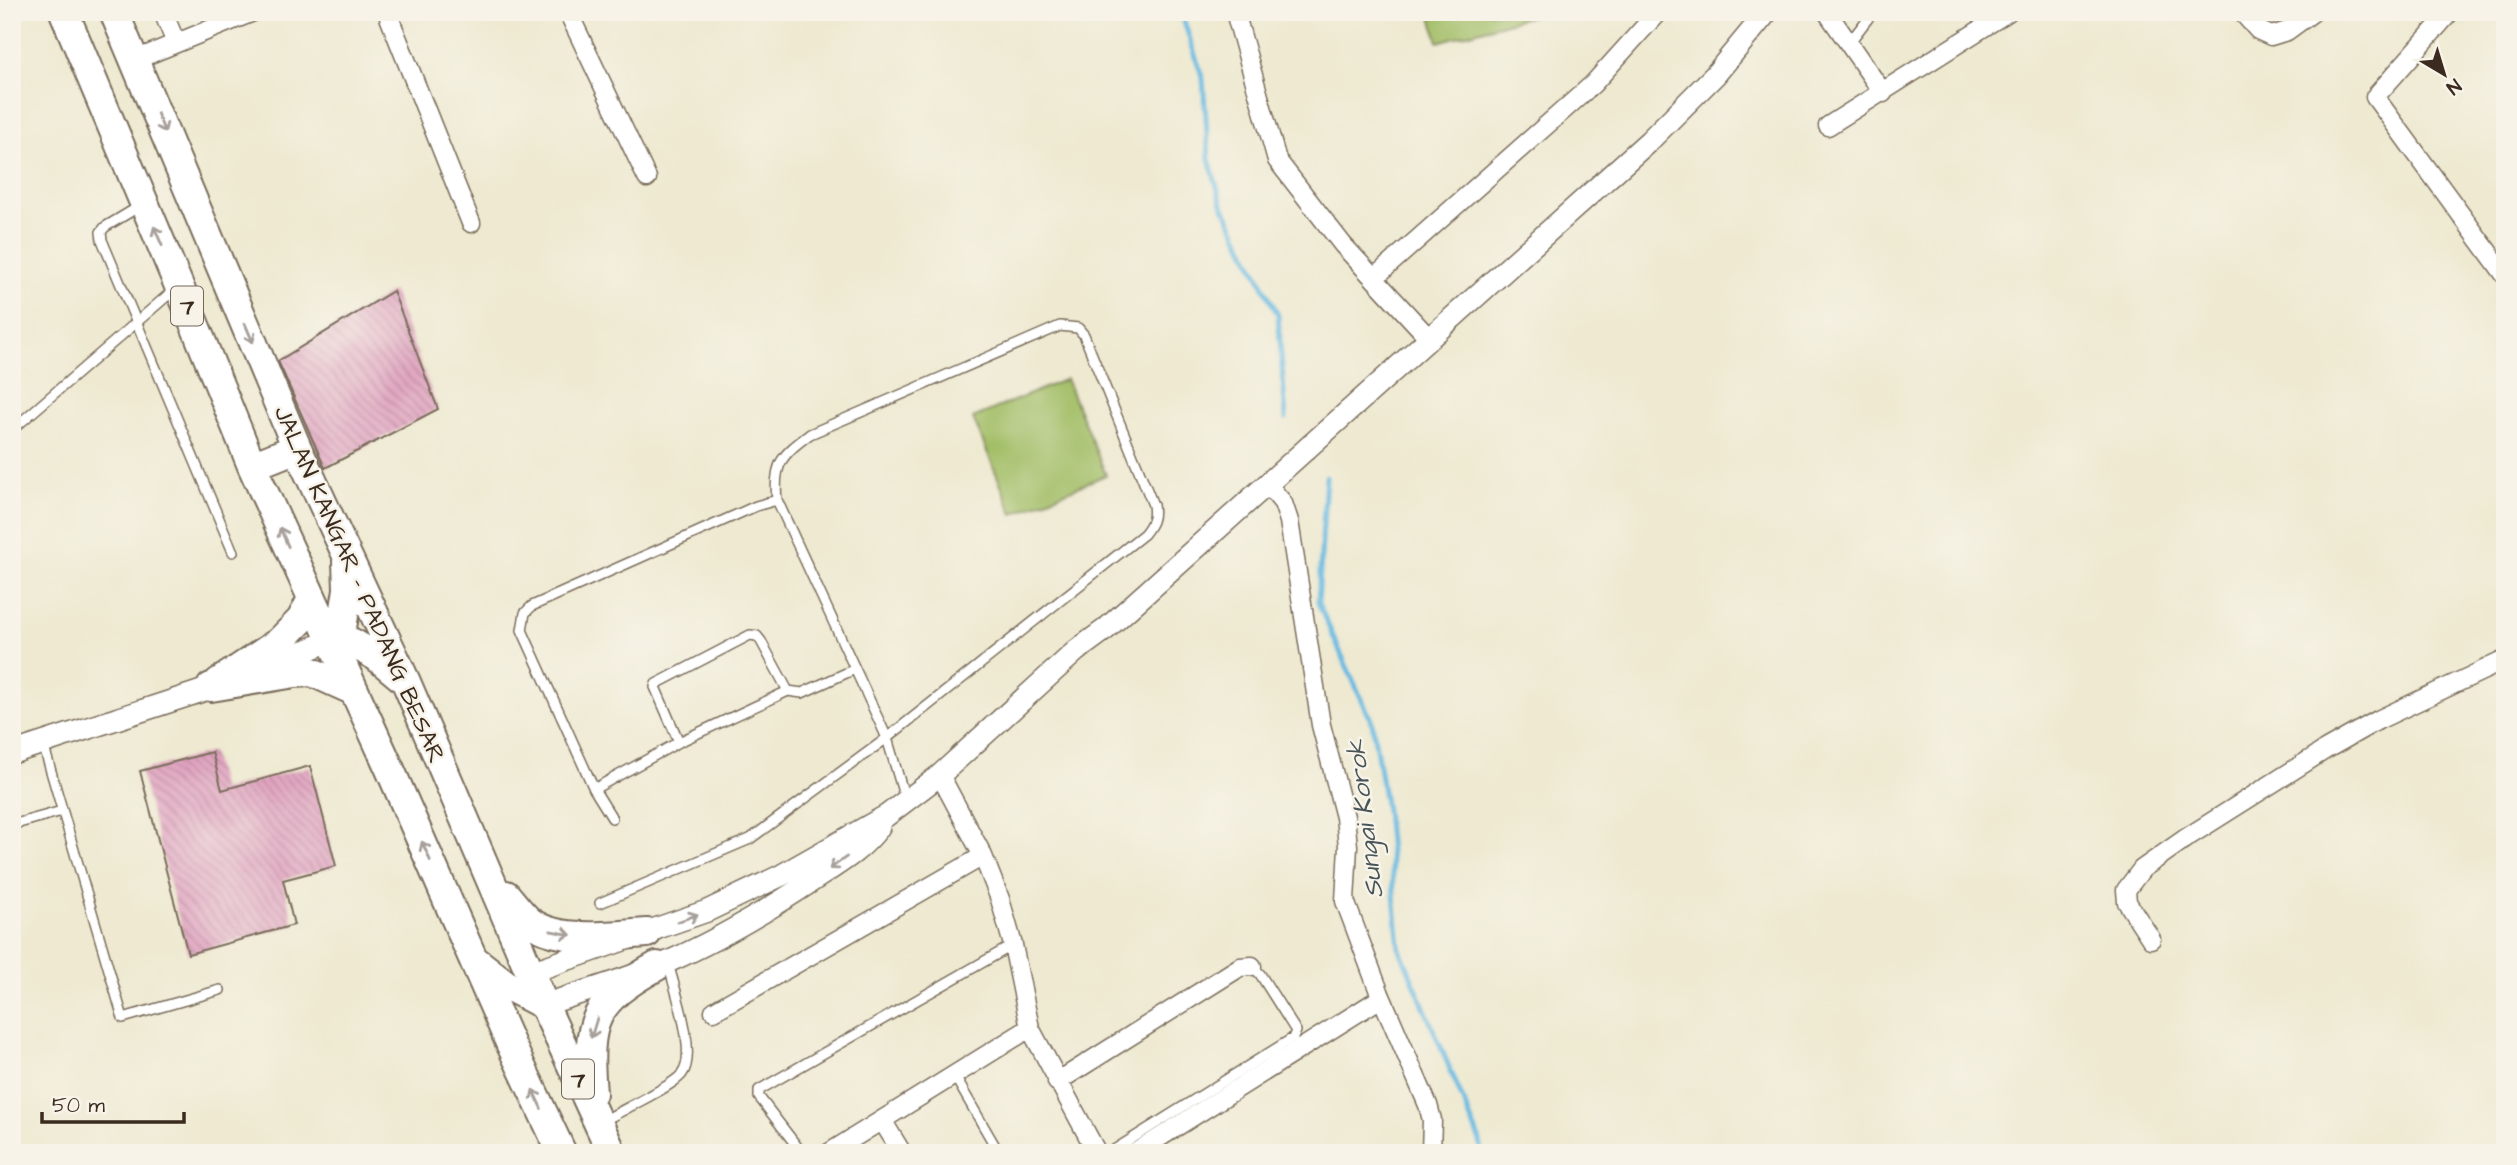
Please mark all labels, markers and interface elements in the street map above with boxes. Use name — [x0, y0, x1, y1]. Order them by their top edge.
north arrow — [2408, 38, 2478, 108]
text: N — [2440, 72, 2467, 101]
one-way arrow — [156, 111, 169, 133]
one-way arrow — [151, 226, 164, 248]
road number: 7 — [171, 286, 203, 326]
one-way arrow — [243, 321, 256, 343]
street label: JALAN KANGAR – PADANG BESAR — [265, 400, 453, 768]
one-way arrow — [277, 527, 290, 548]
water label: Sungai Korok — [1337, 737, 1394, 900]
one-way arrow — [419, 841, 432, 862]
one-way arrow — [829, 856, 848, 870]
one-way arrow — [676, 911, 698, 923]
one-way arrow — [549, 926, 572, 940]
one-way arrow — [586, 1017, 599, 1039]
road number: 7 — [562, 1060, 594, 1098]
scale bar — [42, 1081, 184, 1125]
one-way arrow — [529, 1089, 543, 1110]
text: 50 m — [52, 1091, 106, 1120]

